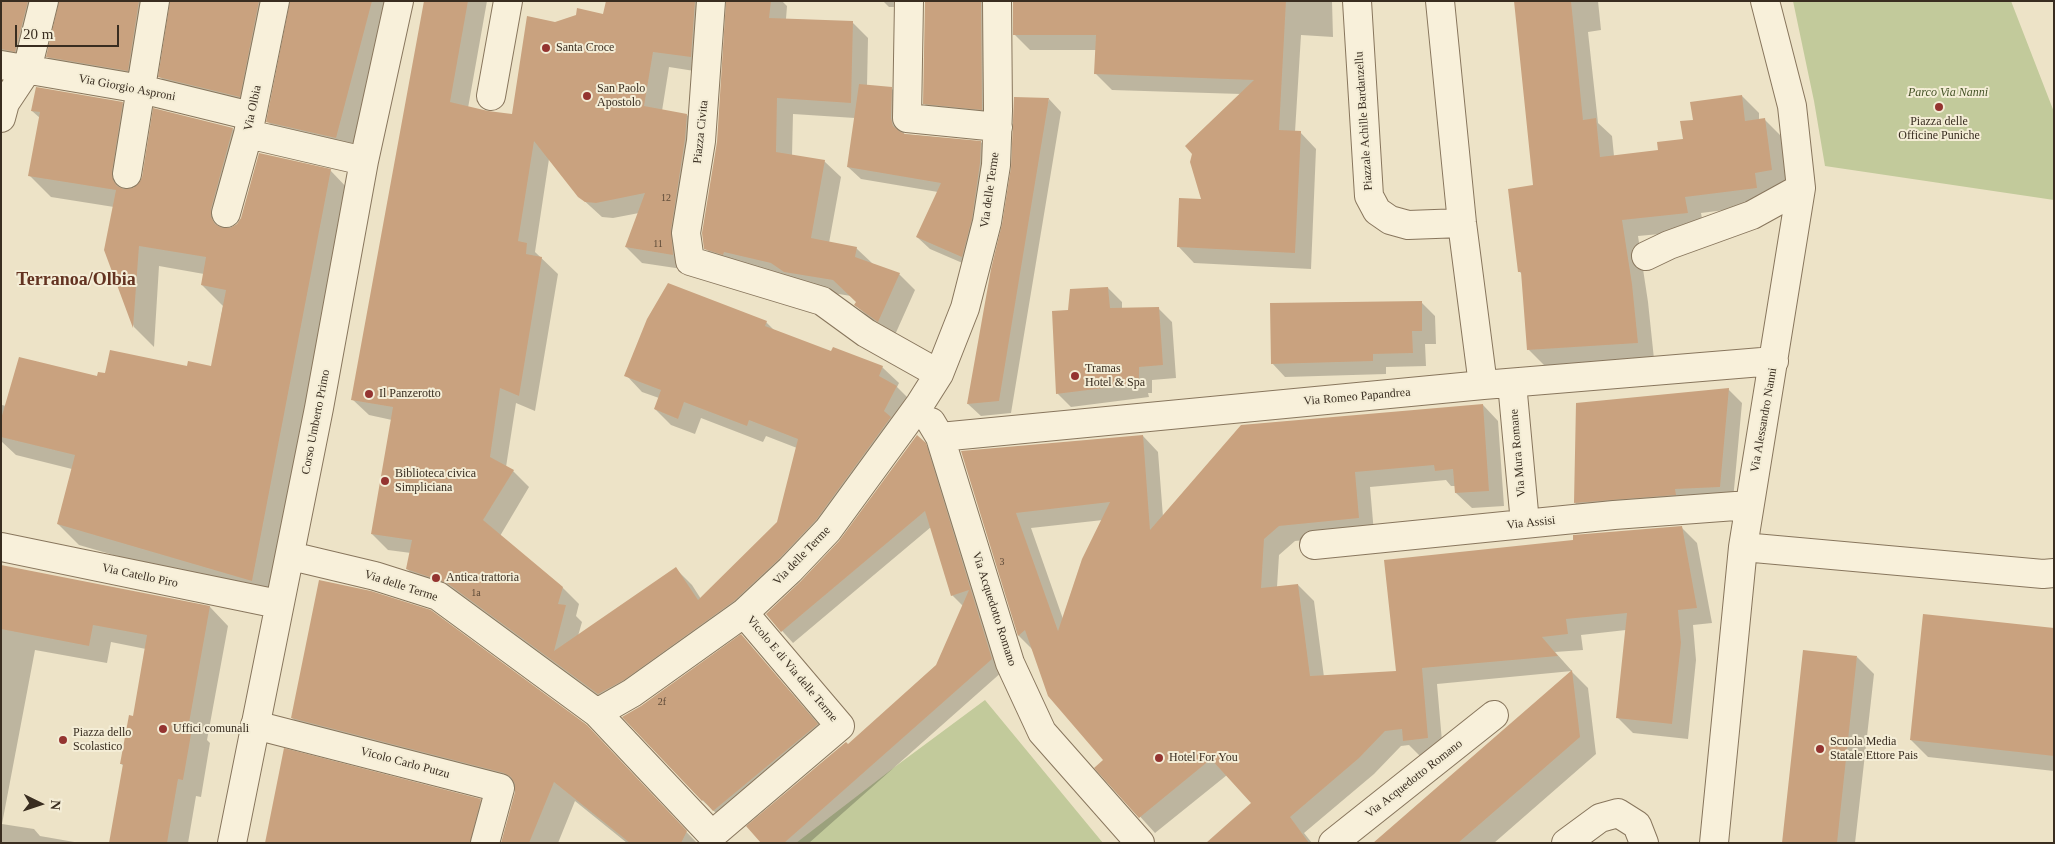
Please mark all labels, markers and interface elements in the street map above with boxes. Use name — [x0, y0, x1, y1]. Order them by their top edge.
scale bar — [18, 15, 121, 47]
text: 20 m — [23, 26, 53, 42]
place label: Santa Croce — [556, 41, 614, 55]
marker: Santa Croce — [540, 42, 552, 54]
street label: Piazzale Achille Bardanzellu — [1352, 51, 1376, 191]
street label: Via Giorgio Asproni — [77, 72, 177, 104]
place label: San Paolo Apostolo — [597, 82, 645, 110]
street label: Via Olbia — [241, 84, 265, 132]
park label: Parco Via Nanni — [1908, 86, 1988, 100]
marker: San Paolo Apostolo — [581, 90, 593, 102]
street label: Piazza Civita — [691, 100, 711, 164]
marker: Piazza delle Officine Puniche — [1933, 101, 1945, 113]
place label: Piazza delle Officine Puniche — [1898, 115, 1980, 143]
street label: Via delle Terme — [978, 151, 1002, 229]
house number: 12 — [661, 192, 671, 204]
house number: 11 — [653, 238, 663, 250]
district label: Terranoa/Olbia — [16, 269, 136, 291]
place label: Tramas Hotel & Spa — [1085, 362, 1145, 390]
street label: Via Alessandro Nanni — [1748, 367, 1780, 473]
street label: Corso Umberto Primo — [299, 368, 333, 476]
marker: Tramas Hotel & Spa — [1069, 370, 1081, 382]
street label: Via Romeo Papandrea — [1303, 385, 1411, 409]
place label: Il Panzerotto — [379, 387, 441, 401]
marker: Il Panzerotto — [363, 388, 375, 400]
street label: Via Mura Romane — [1507, 408, 1529, 498]
place label: Biblioteca civica Simpliciana — [395, 467, 476, 495]
marker: Biblioteca civica Simpliciana — [379, 475, 391, 487]
street label: Via Assisi — [1506, 513, 1556, 533]
street label: Via delle Terme — [770, 524, 834, 588]
street label: Via Acquedotto Romano — [969, 550, 1019, 668]
house number: 3 — [1000, 556, 1004, 568]
street label: Via Catello Piro — [101, 561, 179, 591]
street label: Via delle Terme — [362, 567, 440, 605]
place label: Antica trattoria — [446, 571, 519, 585]
marker: Antica trattoria — [430, 572, 442, 584]
house number: 1a — [471, 587, 481, 599]
street label: Vicolo E di Via delle Terme — [743, 613, 841, 725]
house number: 2f — [658, 696, 666, 708]
place label: Uffici comunali — [173, 722, 249, 736]
marker: Uffici comunali — [157, 723, 169, 735]
place label: Piazza dello Scolastico — [73, 726, 131, 754]
marker: Piazza dello Scolastico — [57, 734, 69, 746]
place label: Scuola Media Statale Ettore Pais — [1830, 735, 1918, 763]
street label: Via Acquedotto Romano — [1363, 737, 1465, 821]
marker: Scuola Media Statale Ettore Pais — [1814, 743, 1826, 755]
street label: Vicolo Carlo Putzu — [359, 744, 451, 782]
place label: Hotel For You — [1169, 751, 1238, 765]
marker: Hotel For You — [1153, 752, 1165, 764]
north arrow — [15, 779, 65, 829]
text: N — [48, 800, 63, 811]

